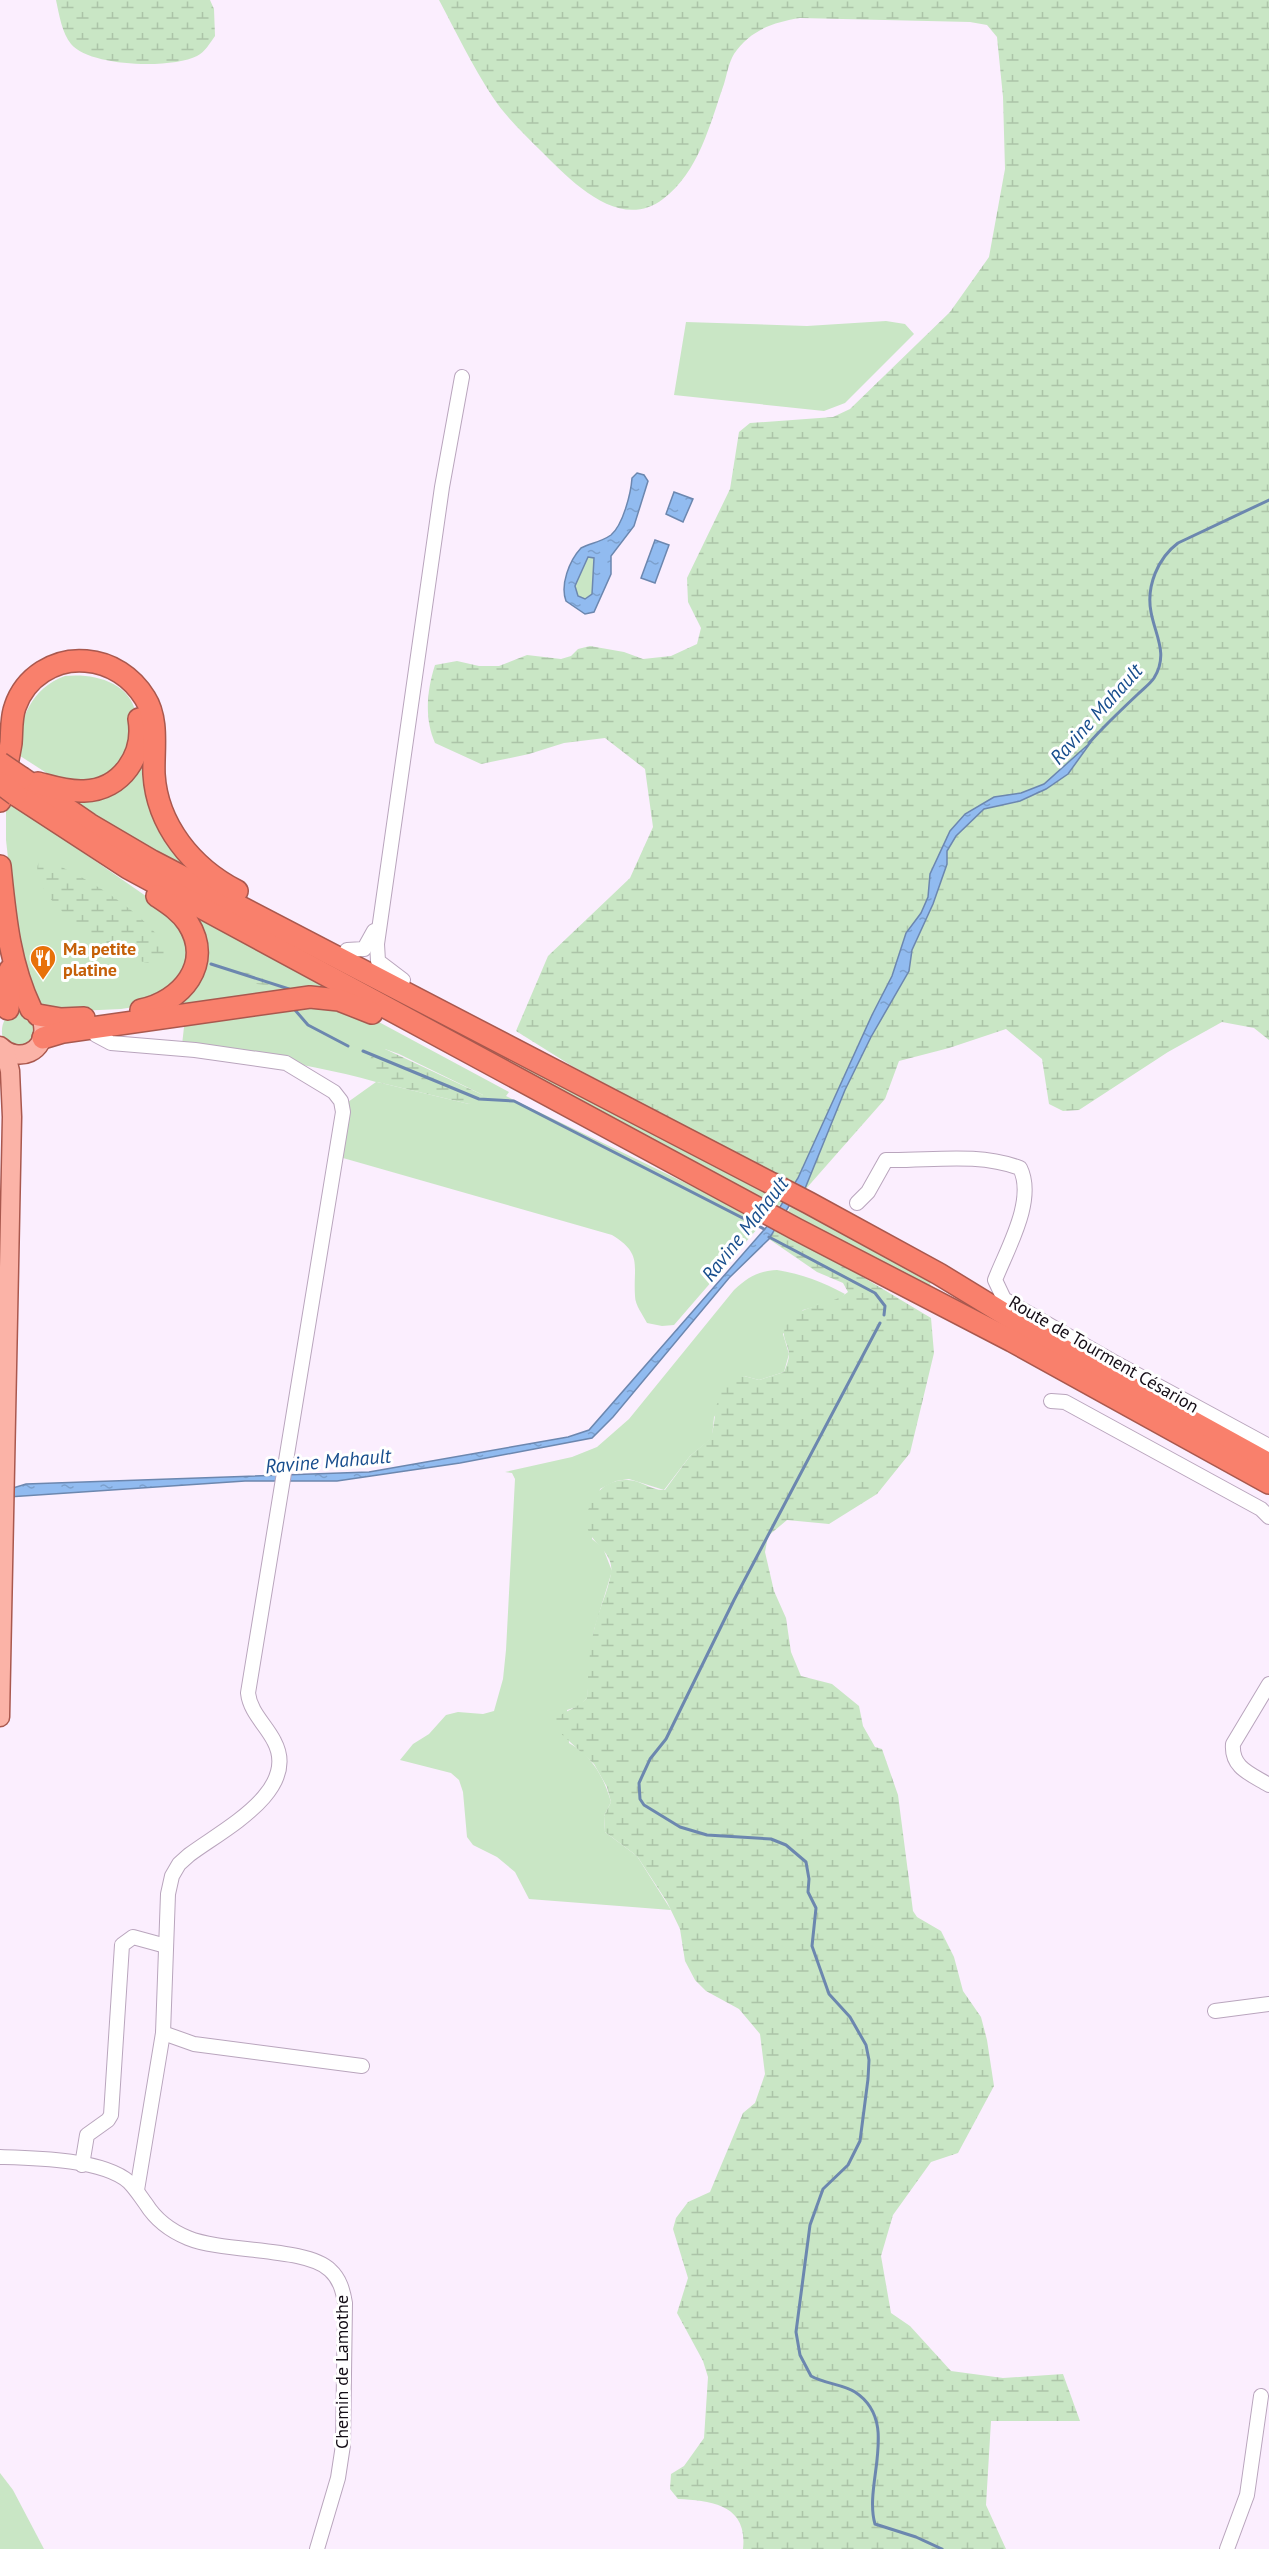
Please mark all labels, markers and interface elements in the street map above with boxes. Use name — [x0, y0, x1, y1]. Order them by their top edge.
water label: Ravine Mahault — [1044, 657, 1149, 770]
place label: Ma petite platine — [63, 937, 136, 981]
restaurant icon: Ma petite platine — [28, 943, 58, 981]
water label: Ravine Mahault — [696, 1170, 795, 1287]
street label: Route de Tourment Césarion — [1005, 1290, 1203, 1418]
water label: Ravine Mahault — [264, 1442, 394, 1479]
street label: Chemin de Lamothe — [330, 2295, 353, 2449]

